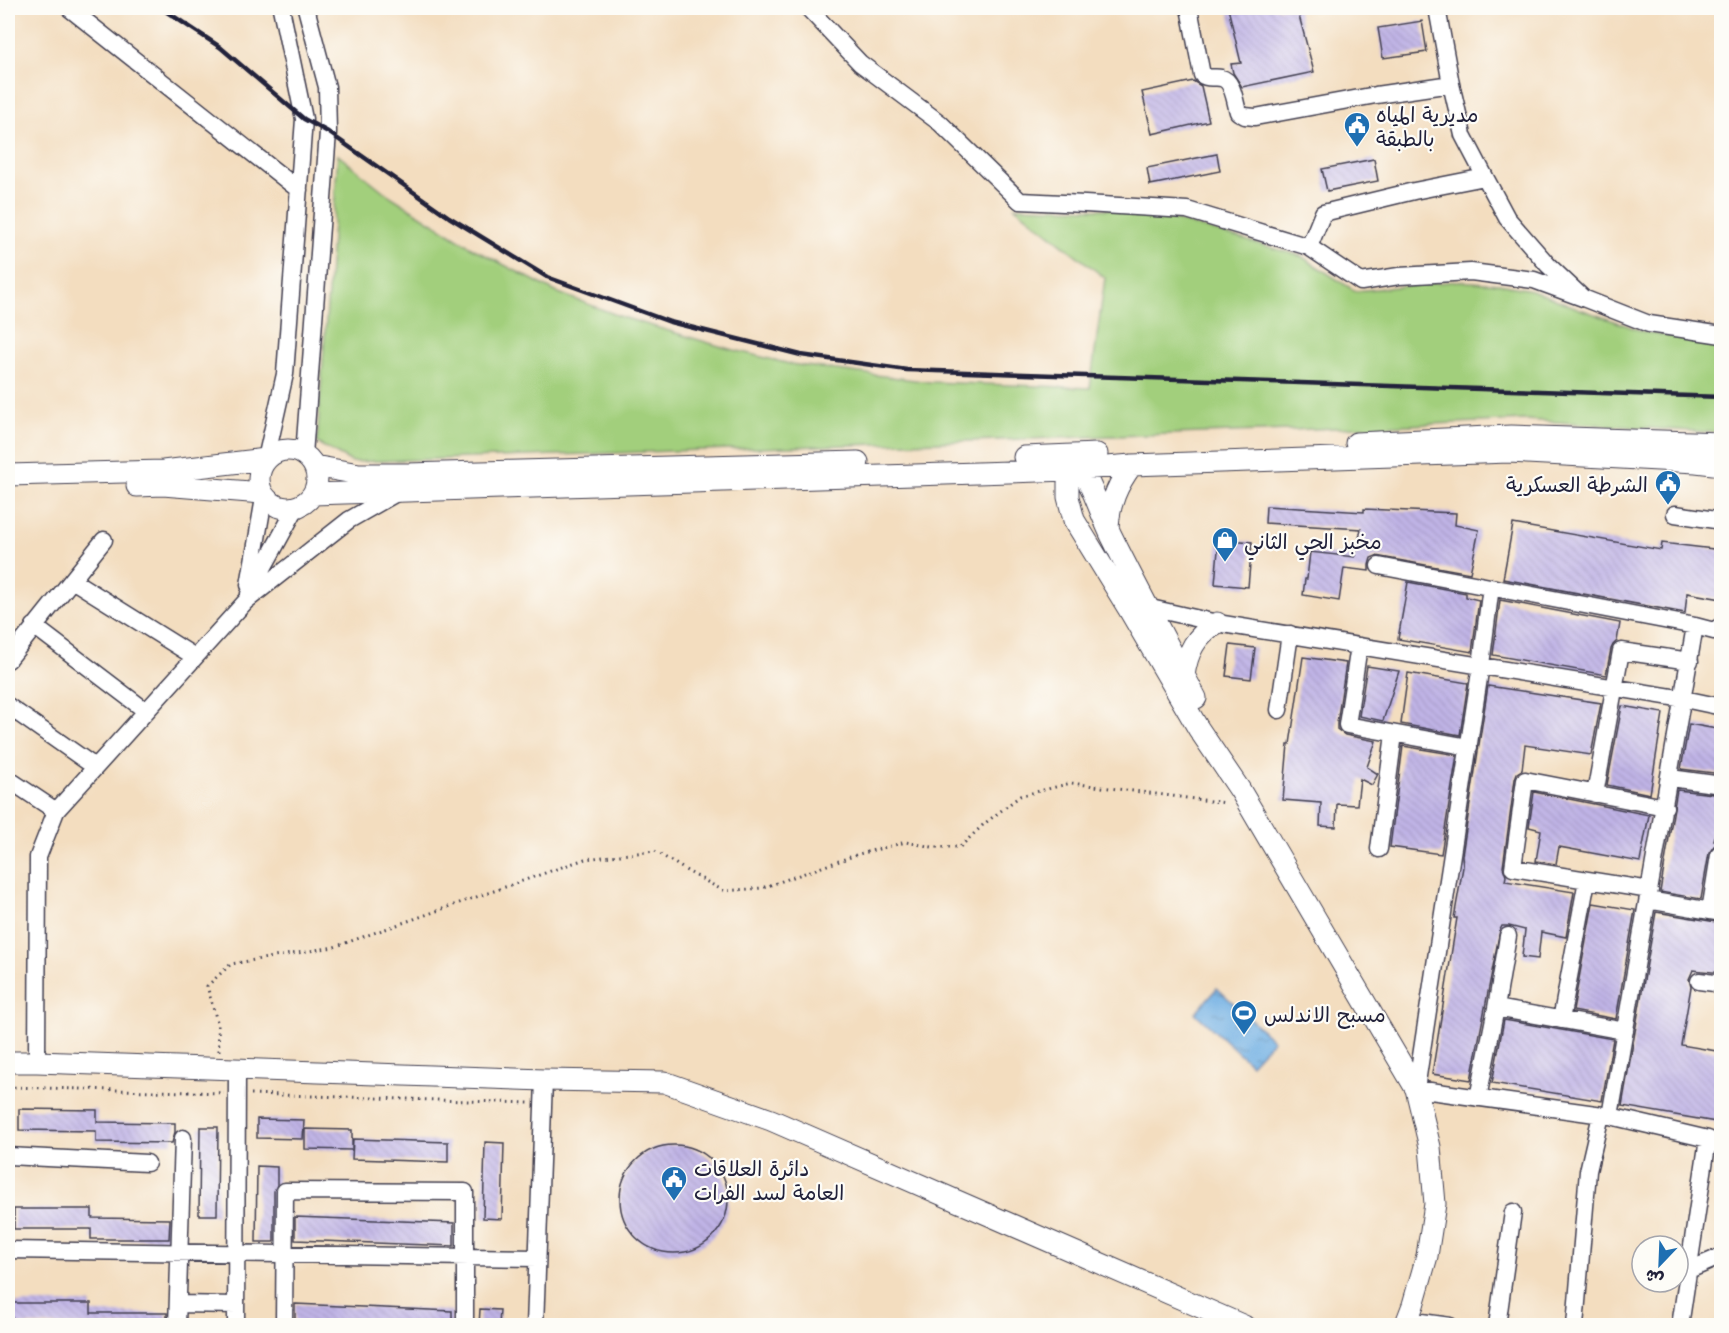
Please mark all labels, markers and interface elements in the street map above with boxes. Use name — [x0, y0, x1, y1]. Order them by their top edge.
place label: مديرية المياه بالطبقة — [1376, 97, 1479, 153]
public building icon: مديرية المياه بالطبقة — [1342, 110, 1372, 148]
place label: الشرطة العسكرية — [1506, 467, 1648, 499]
public building icon: الشرطة العسكرية — [1653, 468, 1683, 506]
place label: مخبز الحي الثاني — [1244, 524, 1382, 561]
shop icon: مخبز الحي الثاني — [1210, 525, 1240, 563]
place label: مسبح الاندلس — [1264, 997, 1386, 1029]
sports icon: مسبح الاندلس — [1229, 998, 1259, 1036]
place label: دائرة العلاقات العامة لسد الفرات — [694, 1151, 844, 1207]
public building icon: دائرة العلاقات العامة لسد الفرات — [659, 1164, 689, 1202]
north arrow — [1630, 1234, 1690, 1294]
text: ش — [1641, 1264, 1667, 1293]

